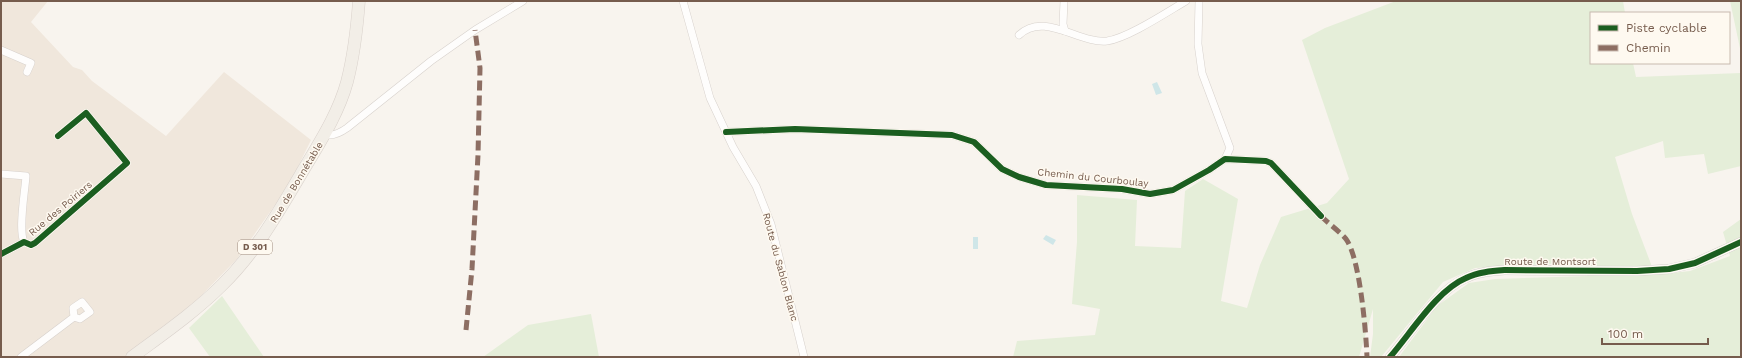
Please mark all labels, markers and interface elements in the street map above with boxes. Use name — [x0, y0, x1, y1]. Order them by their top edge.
legend — [1590, 12, 1730, 64]
text: Piste cyclable — [1626, 21, 1707, 35]
text: Chemin — [1626, 41, 1671, 55]
street label: Rue de Bonnétable — [268, 139, 325, 225]
street label: Chemin du Courboulay — [1037, 166, 1150, 189]
street label: Rue des Poiriers — [27, 179, 94, 238]
street label: Route du Sablon Blanc — [761, 212, 800, 323]
road number: D 301 — [238, 240, 272, 254]
street label: Route de Montsort — [1504, 256, 1597, 267]
scale bar — [1602, 320, 1708, 346]
text: 100 m — [1608, 327, 1643, 341]

